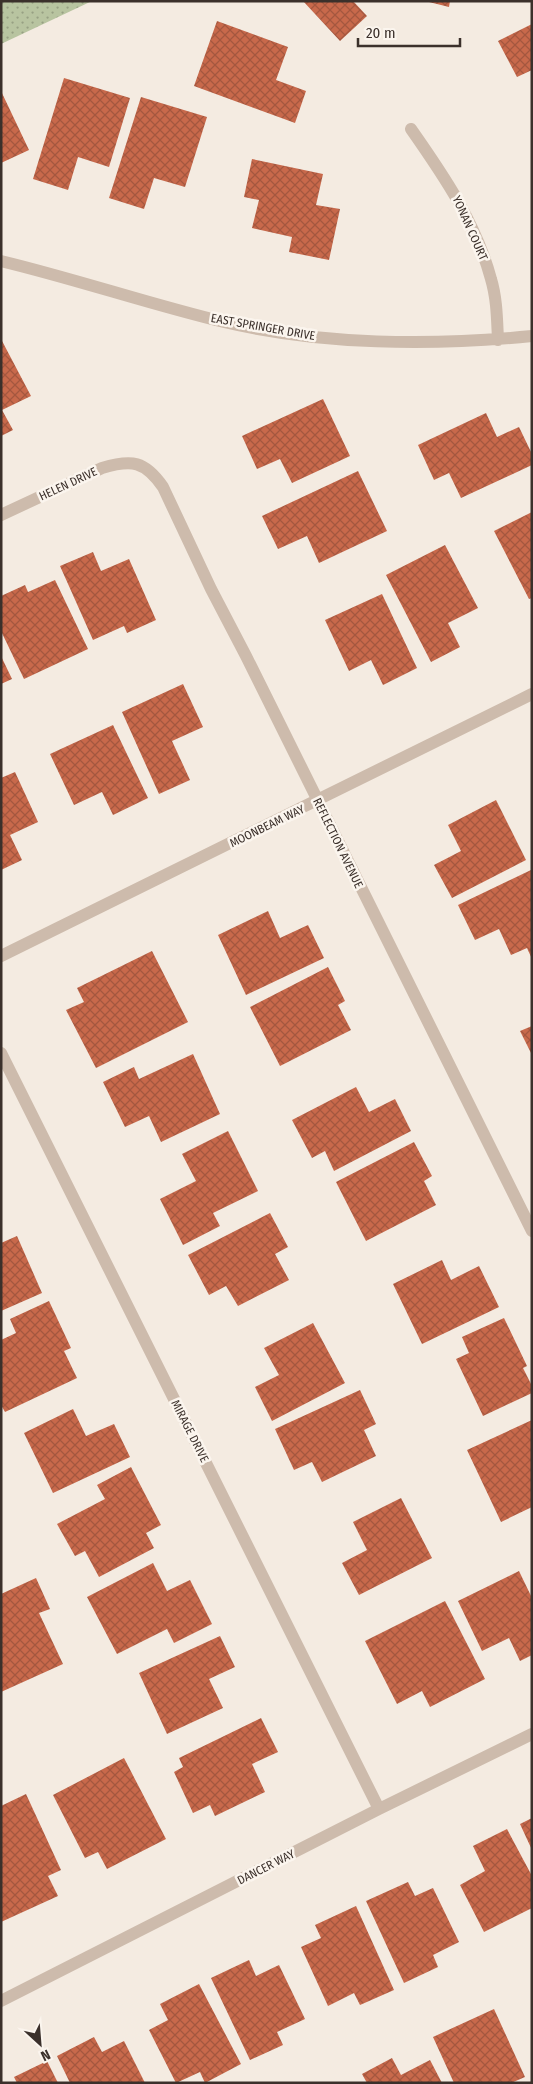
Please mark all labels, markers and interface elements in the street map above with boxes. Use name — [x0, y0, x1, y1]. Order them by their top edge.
scale bar — [358, 15, 460, 47]
text: 20 m — [366, 24, 396, 42]
street label: YONAN COURT — [450, 194, 491, 263]
street label: EAST SPRINGER DRIVE — [210, 311, 317, 343]
street label: HELEN DRIVE — [37, 464, 100, 504]
street label: REFLECTION AVENUE — [310, 796, 366, 891]
street label: MOONBEAM WAY — [227, 802, 307, 850]
street label: MIRAGE DRIVE — [168, 1397, 212, 1465]
street label: DANCER WAY — [235, 1847, 297, 1887]
north arrow — [15, 2019, 65, 2069]
text: N — [38, 2046, 53, 2065]

